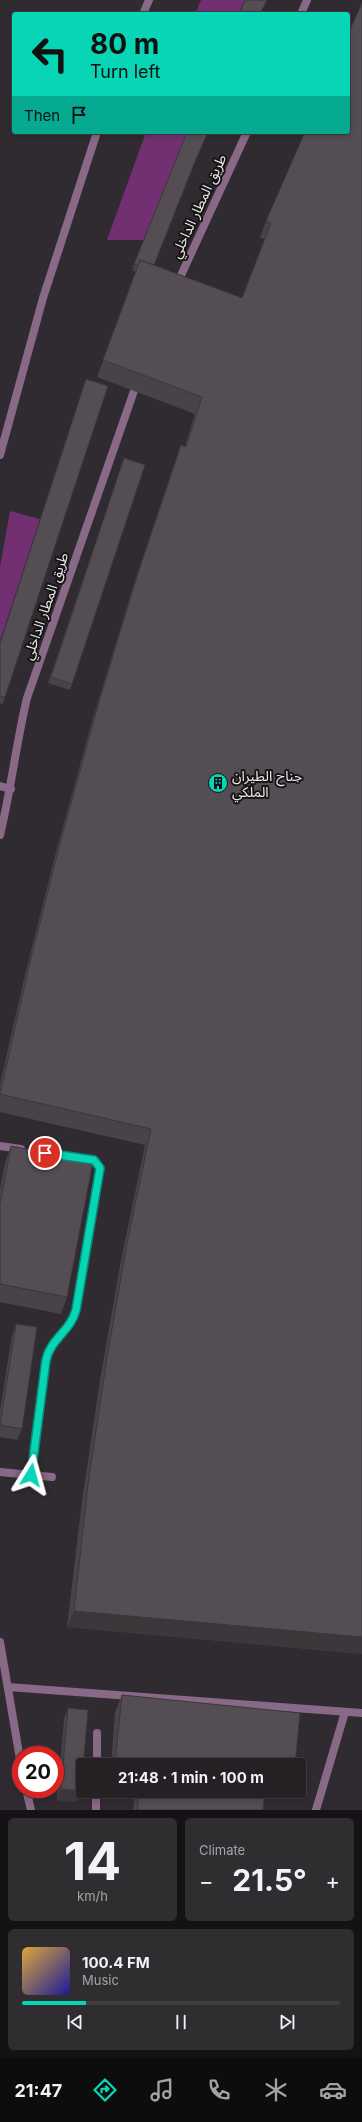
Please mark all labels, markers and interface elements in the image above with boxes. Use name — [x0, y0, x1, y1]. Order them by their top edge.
text: 80 m — [90, 27, 159, 61]
icon: left — [24, 28, 76, 80]
text: Turn left — [90, 61, 160, 82]
icon: arrive — [68, 104, 90, 126]
text: Then — [24, 106, 60, 125]
street label: طريق المطار الداخلي — [166, 151, 232, 262]
street label: طريق المطار الداخلي — [19, 550, 74, 663]
place label: جناح الطيران الملكي — [232, 767, 302, 803]
building icon: جناح الطيران الملكي — [207, 772, 229, 794]
pin — [28, 1136, 62, 1170]
icon: arrive — [34, 1142, 56, 1164]
position arrow — [10, 1454, 52, 1496]
speed limit sign: 20 — [12, 1746, 64, 1798]
text: 21:48 · 1 min · 100 m — [118, 1768, 264, 1787]
text: 14 — [64, 1830, 121, 1893]
text: Climate — [199, 1842, 245, 1858]
text: 21.5° — [232, 1862, 307, 1898]
text: − — [199, 1868, 214, 1894]
text: + — [325, 1868, 340, 1894]
text: km/h — [77, 1888, 108, 1904]
text: 100.4 FM — [82, 1953, 150, 1972]
text: Music — [82, 1972, 119, 1988]
icon: previous — [64, 2011, 86, 2033]
icon: pause — [170, 2011, 192, 2033]
icon: next — [276, 2011, 298, 2033]
icon: directions — [91, 2076, 119, 2104]
icon: music — [148, 2076, 176, 2104]
icon: phone — [205, 2076, 233, 2104]
icon: climate — [262, 2076, 290, 2104]
icon: car — [319, 2076, 347, 2104]
text: 21:47 — [15, 2080, 62, 2101]

